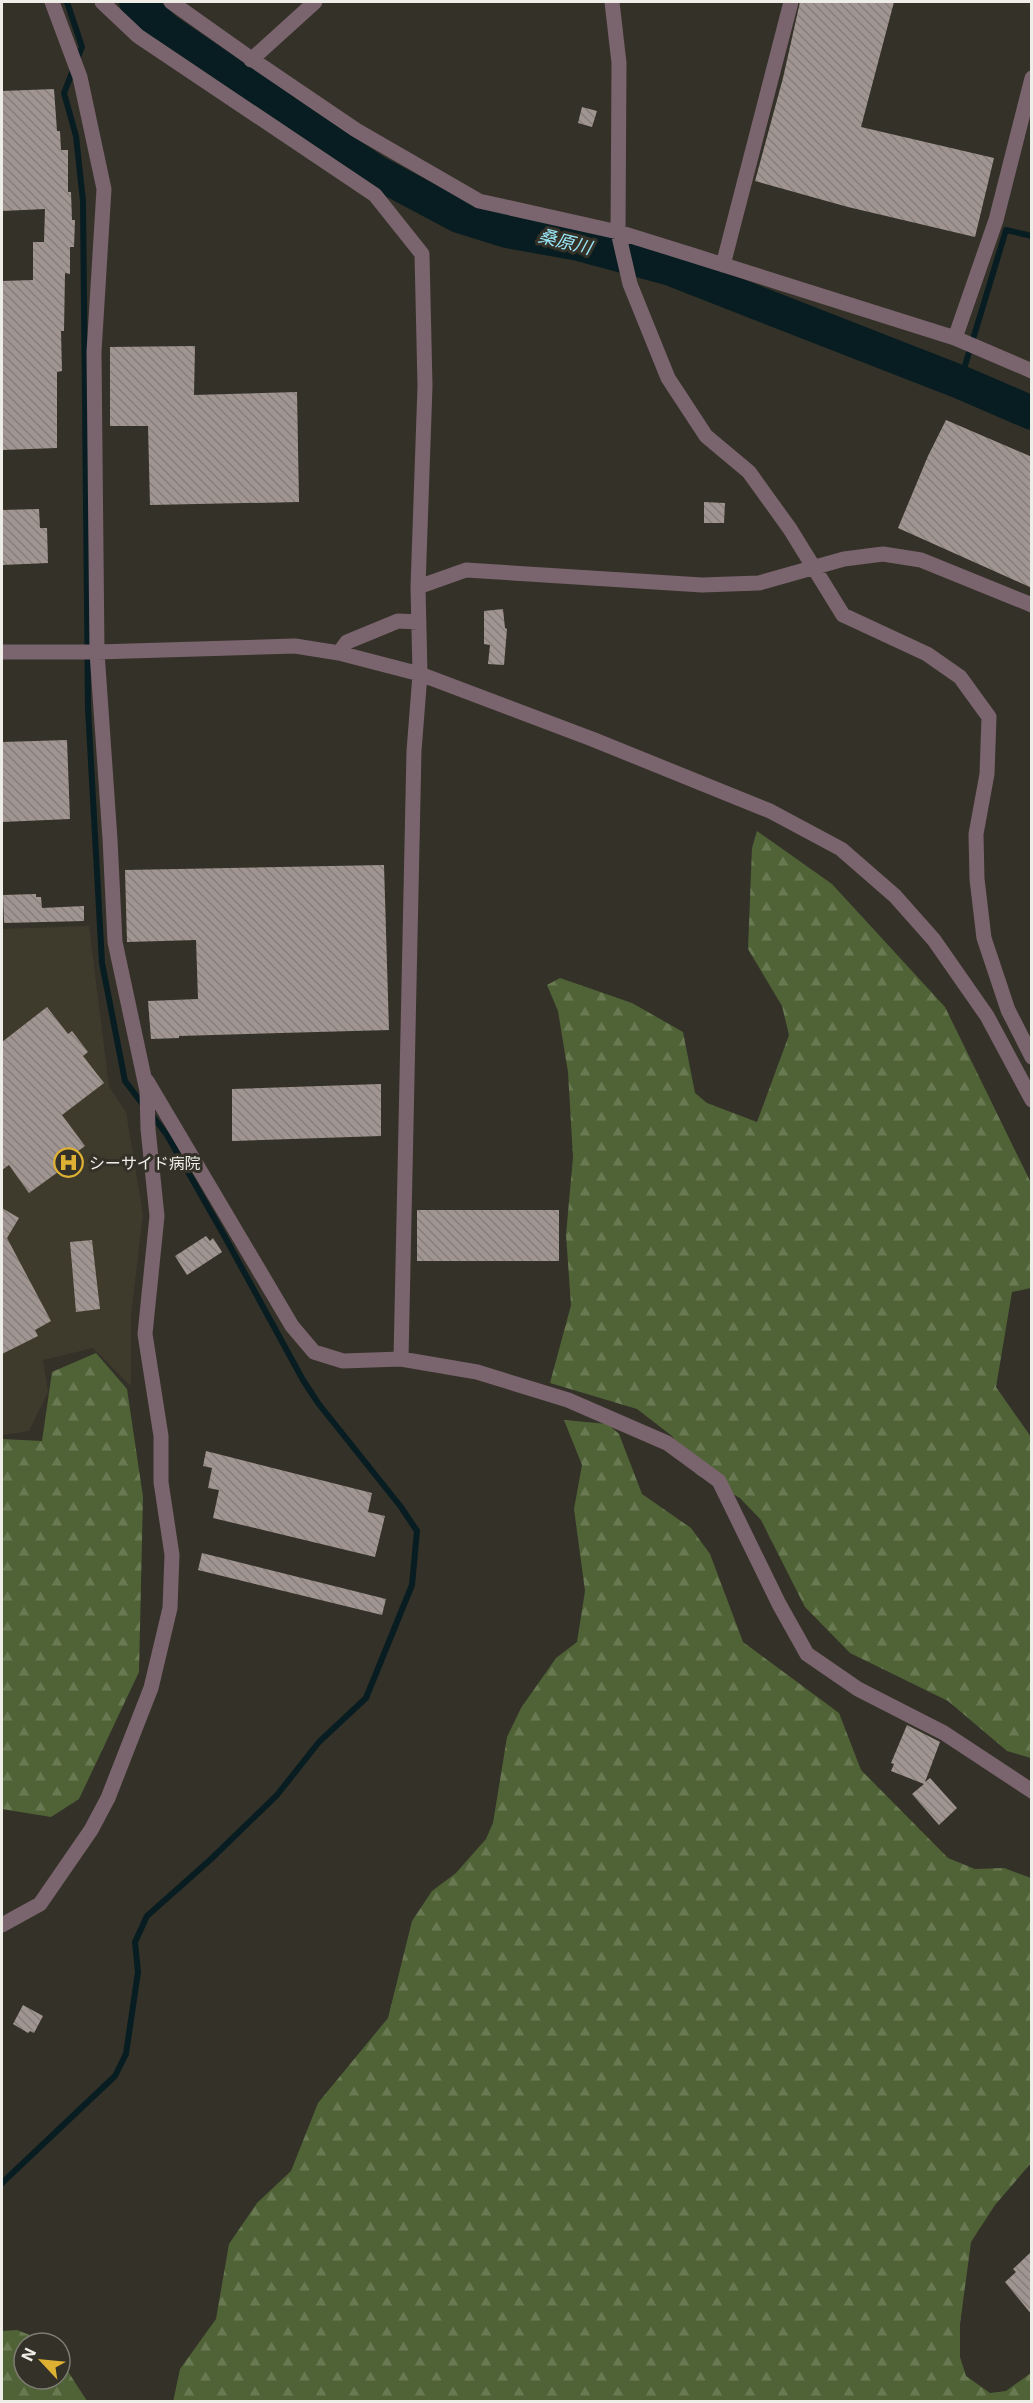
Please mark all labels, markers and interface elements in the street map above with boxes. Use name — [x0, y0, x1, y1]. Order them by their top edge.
water label: 桑原川 — [536, 225, 596, 259]
hospital icon: シーサイド病院 — [52, 1147, 84, 1179]
place label: シーサイド病院 — [89, 1153, 201, 1173]
north arrow — [12, 2331, 72, 2391]
text: N — [17, 2345, 40, 2364]

